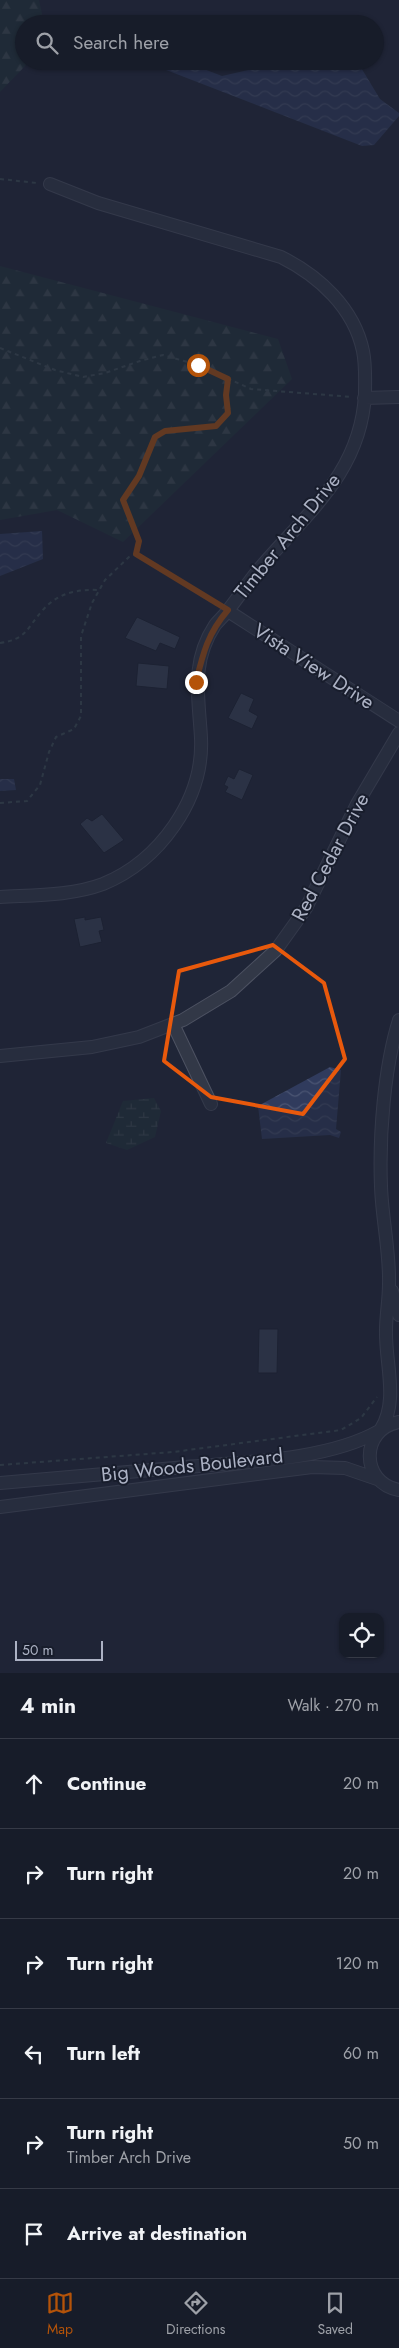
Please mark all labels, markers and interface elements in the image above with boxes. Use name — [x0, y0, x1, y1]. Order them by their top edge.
search box — [15, 15, 384, 70]
icon: search — [33, 29, 61, 57]
text: Search here — [73, 29, 169, 56]
route start — [187, 354, 210, 377]
street label: Timber Arch Drive — [227, 467, 347, 606]
street label: Vista View Drive — [247, 616, 380, 717]
route end — [185, 671, 208, 694]
street label: Red Cedar Drive — [284, 788, 376, 926]
street label: Big Woods Boulevard — [99, 1442, 285, 1489]
map controls — [339, 1613, 384, 1658]
button: locate — [339, 1613, 384, 1658]
scale bar — [15, 1638, 102, 1661]
text: 50 m — [22, 1640, 53, 1660]
text: 4 min — [20, 1691, 76, 1721]
text: Walk · 270 m — [288, 1694, 379, 1717]
icon: ahead — [20, 1770, 48, 1798]
text: Continue — [67, 1770, 146, 1797]
text: 20 m — [343, 1772, 379, 1795]
icon: right — [20, 1860, 48, 1888]
text: Turn right — [67, 1860, 153, 1887]
text: 20 m — [343, 1862, 379, 1885]
icon: right — [20, 1950, 48, 1978]
text: Turn right — [67, 1950, 153, 1977]
text: 120 m — [336, 1952, 379, 1975]
icon: left — [20, 2040, 48, 2068]
text: Turn left — [67, 2040, 140, 2067]
text: 60 m — [343, 2042, 379, 2065]
text: Turn right — [67, 2119, 153, 2146]
icon: right — [20, 2130, 48, 2158]
text: 50 m — [343, 2132, 379, 2155]
text: Timber Arch Drive — [67, 2146, 191, 2169]
icon: arrive — [20, 2220, 48, 2248]
text: Arrive at destination — [67, 2220, 247, 2247]
tab: Map — [46, 2289, 74, 2339]
tab: Directions — [166, 2289, 225, 2339]
tab: Saved — [317, 2289, 353, 2339]

